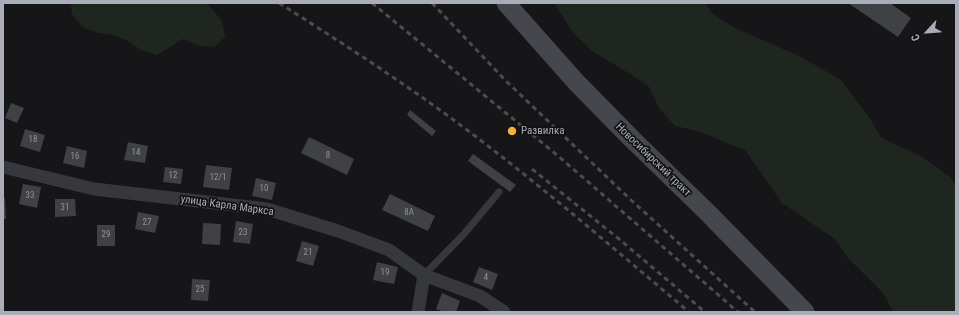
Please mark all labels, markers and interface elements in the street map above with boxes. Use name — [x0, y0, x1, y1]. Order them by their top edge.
north arrow — [907, 12, 947, 52]
text: С — [909, 32, 923, 43]
street label: Новосибирский тракт — [613, 121, 693, 199]
place label: Развилка — [521, 124, 565, 138]
marker: Развилка — [506, 125, 518, 137]
house number: 18 — [29, 135, 37, 145]
house number: 14 — [132, 148, 140, 158]
house number: 8 — [326, 151, 330, 161]
house number: 16 — [71, 152, 79, 162]
house number: 12 — [169, 171, 177, 181]
house number: 12/1 — [210, 173, 226, 183]
house number: 10 — [260, 184, 268, 194]
house number: 33 — [26, 191, 34, 201]
street label: улица Карла Маркса — [180, 193, 274, 219]
house number: 31 — [61, 203, 69, 213]
house number: 8А — [404, 208, 414, 218]
house number: 27 — [143, 218, 151, 228]
house number: 23 — [239, 228, 247, 238]
house number: 29 — [102, 230, 110, 240]
house number: 21 — [304, 248, 312, 258]
house number: 19 — [381, 268, 389, 278]
house number: 4 — [484, 273, 488, 283]
house number: 25 — [196, 285, 204, 295]

